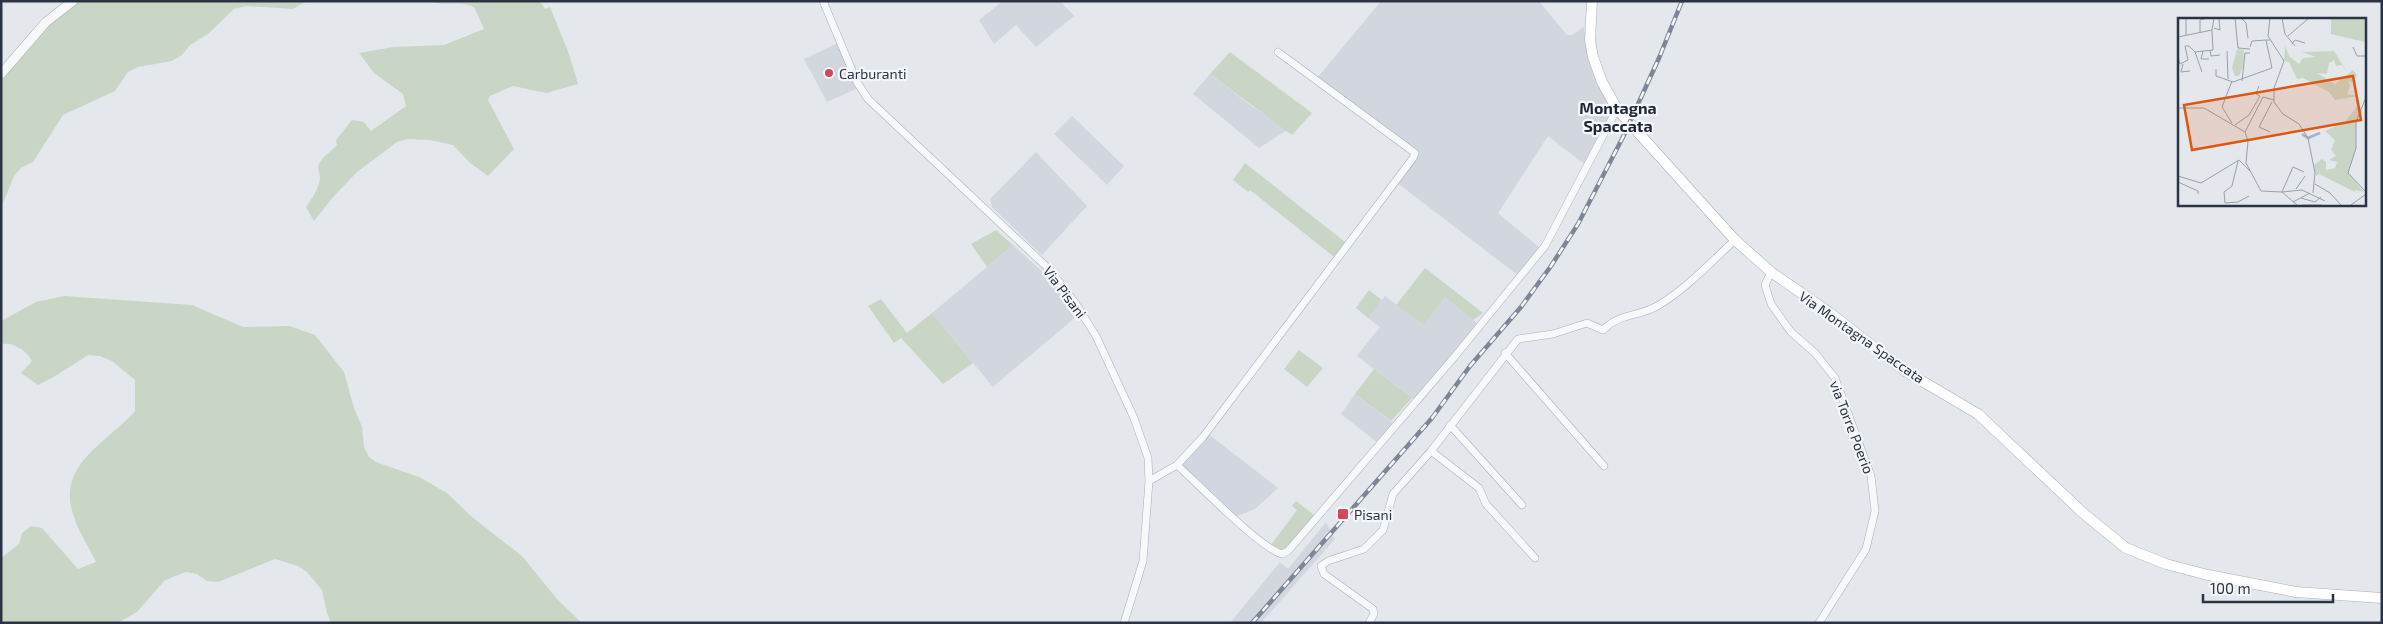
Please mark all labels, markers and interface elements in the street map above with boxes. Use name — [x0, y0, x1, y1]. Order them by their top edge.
inset map — [2178, 18, 2366, 205]
place label: Carburanti — [839, 65, 906, 82]
marker: Carburanti — [823, 67, 835, 79]
district label: Montagna Spaccata — [1579, 98, 1657, 135]
street label: Via Pisani — [1040, 263, 1090, 321]
street label: Via Montagna Spaccata — [1796, 287, 1928, 387]
street label: via Torre Poerio — [1826, 378, 1878, 476]
place label: Pisani — [1354, 506, 1392, 523]
marker: Pisani — [1336, 507, 1350, 521]
scale bar — [2203, 572, 2333, 604]
text: 100 m — [2210, 579, 2251, 597]

